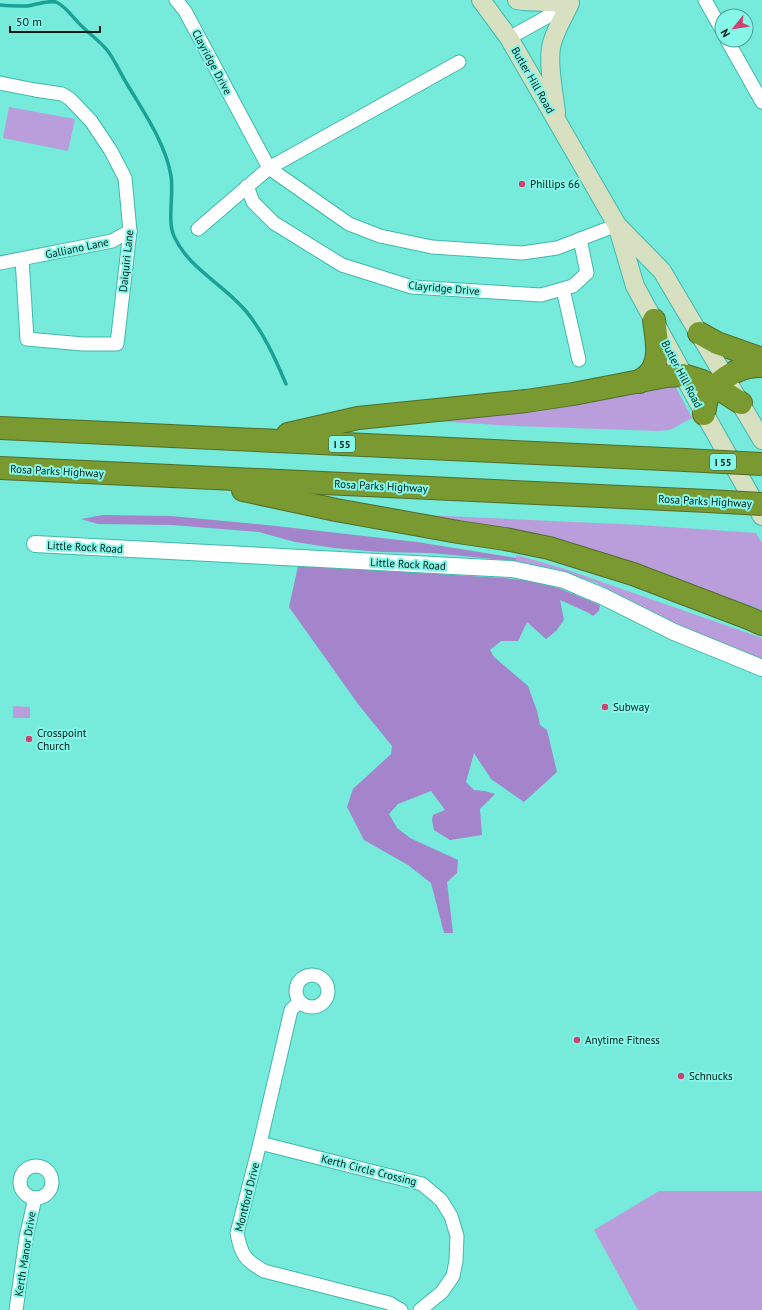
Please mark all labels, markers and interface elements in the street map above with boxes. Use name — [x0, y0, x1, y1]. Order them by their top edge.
scale bar — [10, 8, 100, 34]
north arrow — [714, 8, 754, 48]
text: 50 m — [16, 14, 42, 29]
text: N — [717, 26, 733, 40]
street label: Clayridge Drive — [189, 27, 235, 97]
street label: Butler Hill Road — [508, 44, 558, 116]
place label: Phillips 66 — [530, 177, 580, 191]
marker: Phillips 66 — [517, 179, 527, 189]
street label: Daiquiri Lane — [116, 229, 136, 293]
street label: Galliano Lane — [44, 234, 110, 262]
street label: Clayridge Drive — [408, 278, 481, 298]
street label: Butler Hill Road — [658, 338, 706, 410]
road number: I 55 — [329, 436, 355, 452]
road number: I 55 — [710, 454, 736, 470]
street label: Rosa Parks Highway — [10, 462, 105, 480]
street label: Rosa Parks Highway — [334, 477, 429, 495]
street label: Rosa Parks Highway — [658, 492, 753, 510]
street label: Little Rock Road — [47, 538, 123, 556]
street label: Little Rock Road — [370, 555, 446, 573]
place label: Subway — [613, 700, 650, 714]
marker: Subway — [600, 702, 610, 712]
place label: Crosspoint Church — [37, 726, 87, 753]
marker: Crosspoint Church — [24, 734, 34, 744]
place label: Anytime Fitness — [585, 1033, 660, 1047]
marker: Anytime Fitness — [572, 1035, 582, 1045]
place label: Schnucks — [689, 1069, 733, 1083]
marker: Schnucks — [676, 1071, 686, 1081]
street label: Kerth Circle Crossing — [320, 1151, 418, 1189]
street label: Montford Drive — [232, 1161, 262, 1233]
street label: Kerth Manor Drive — [11, 1210, 39, 1298]

